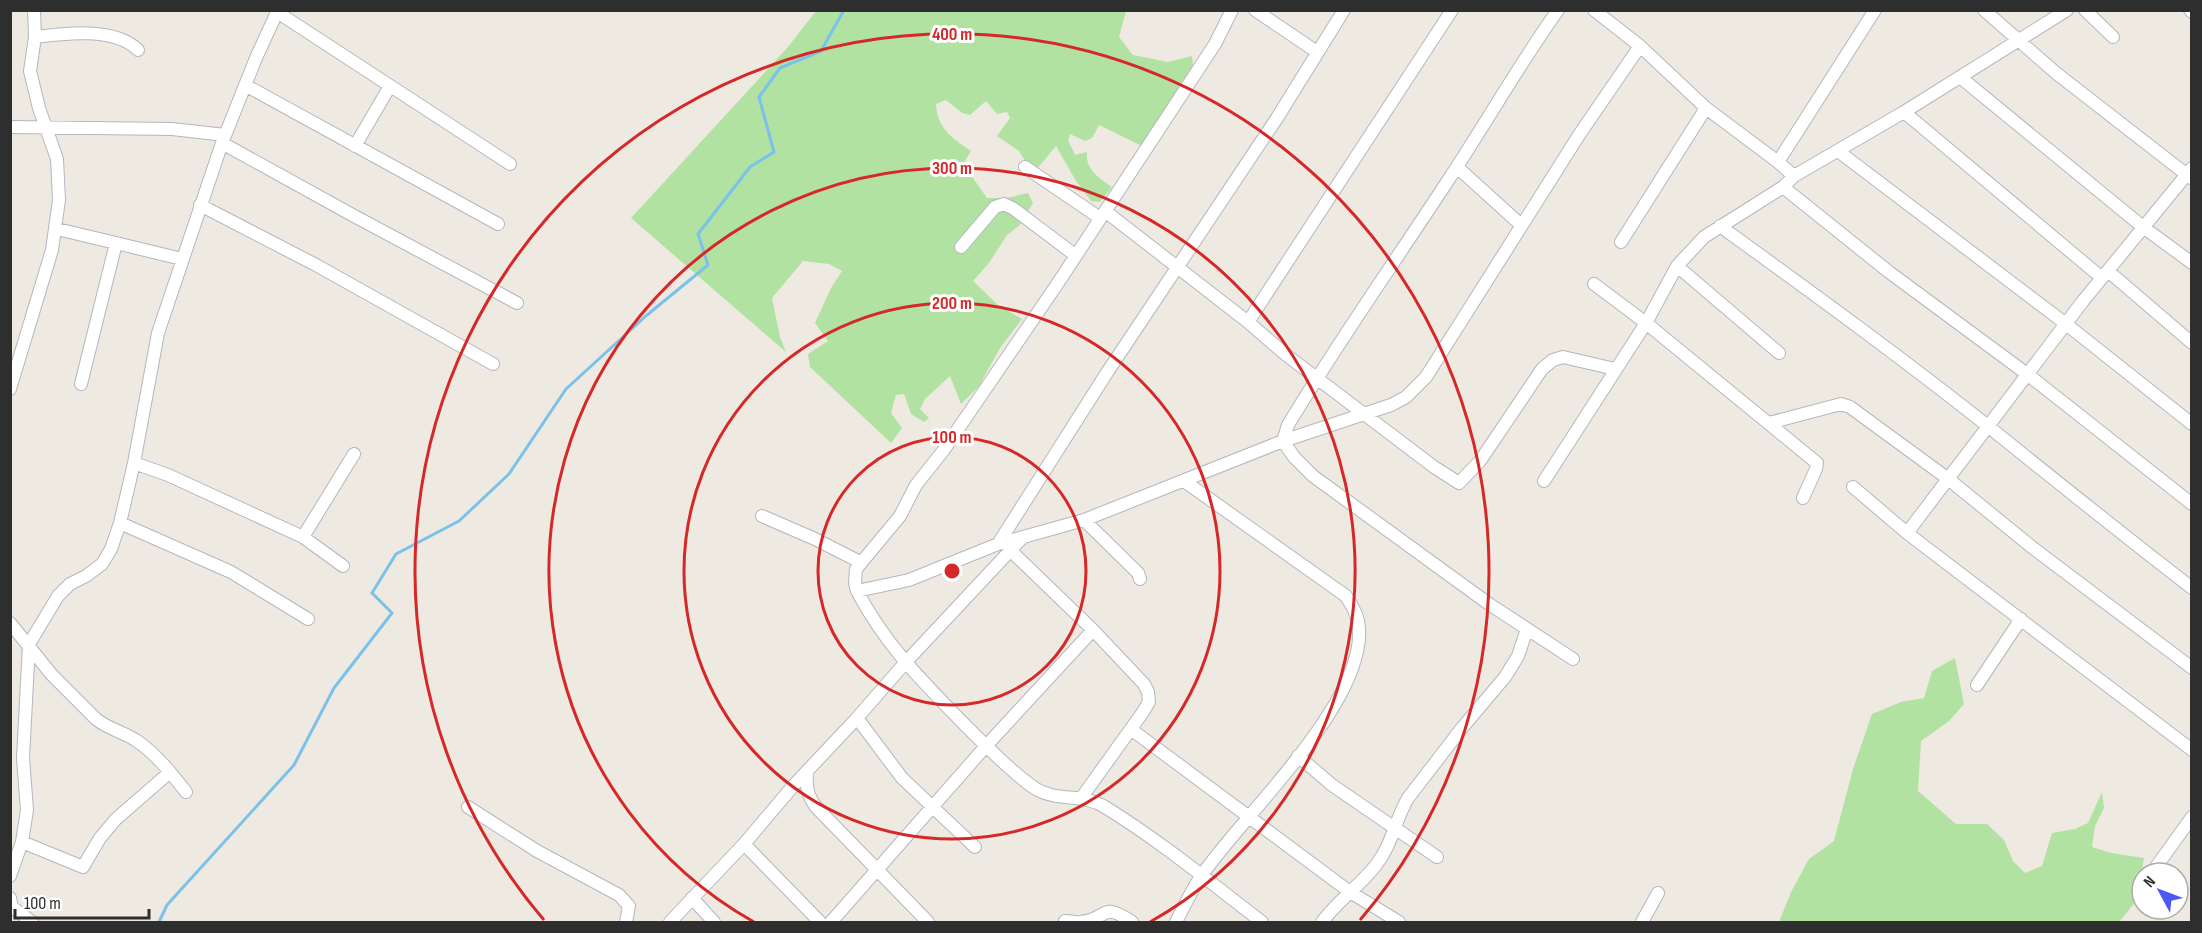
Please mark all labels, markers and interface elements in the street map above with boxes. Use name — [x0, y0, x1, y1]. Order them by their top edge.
text: 400 m — [932, 24, 972, 45]
text: 300 m — [932, 158, 972, 179]
text: 200 m — [932, 293, 972, 314]
text: 100 m — [933, 427, 972, 448]
centre of rings — [942, 561, 962, 581]
north arrow — [2130, 861, 2190, 921]
text: N — [2140, 873, 2160, 892]
scale bar — [15, 882, 148, 920]
text: 100 m — [24, 893, 61, 914]

